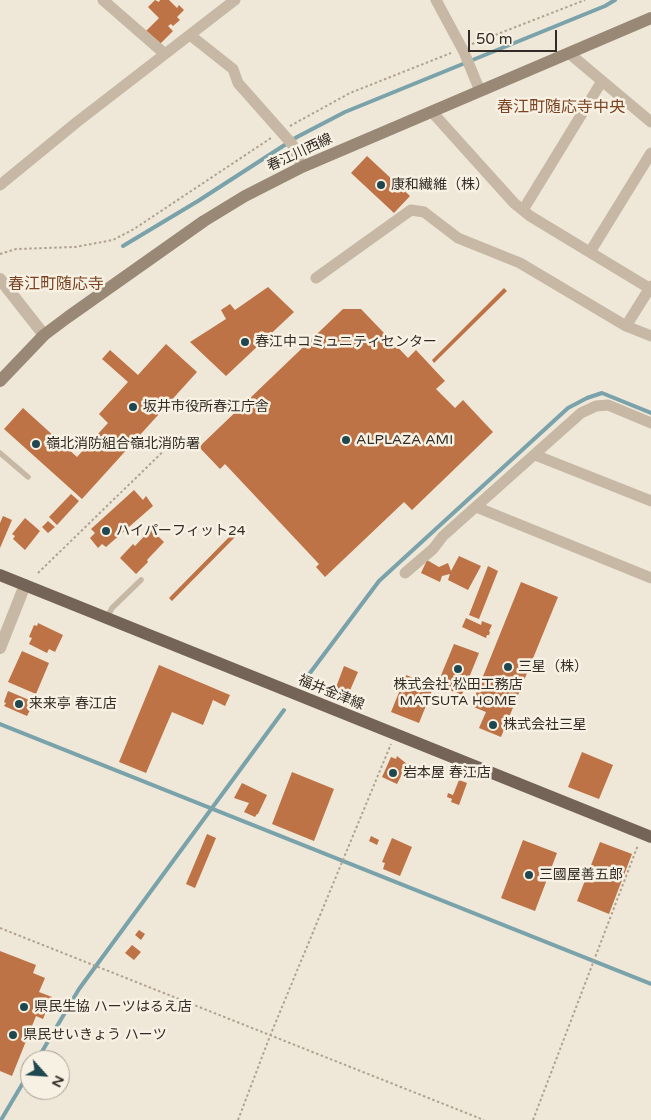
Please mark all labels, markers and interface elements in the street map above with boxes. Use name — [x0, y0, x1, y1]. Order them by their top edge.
scale bar — [471, 20, 560, 52]
text: 50 m — [476, 30, 513, 48]
district label: 春江町随応寺中央 — [497, 98, 625, 118]
street label: 春江川西線 — [265, 131, 335, 175]
place label: 康和繊維（株） — [391, 177, 489, 193]
marker: 康和繊維（株） — [375, 179, 387, 191]
district label: 春江町随応寺 — [8, 275, 104, 295]
place label: 春江中コミュニティセンター — [255, 334, 437, 350]
marker: 春江中コミュニティセンター — [239, 336, 251, 348]
place label: 坂井市役所春江庁舎 — [143, 399, 269, 415]
marker: 坂井市役所春江庁舎 — [127, 401, 139, 413]
place label: ALPLAZA AMI — [356, 432, 453, 448]
marker: ALPLAZA AMI — [340, 434, 352, 446]
place label: 嶺北消防組合嶺北消防署 — [46, 436, 200, 452]
marker: 嶺北消防組合嶺北消防署 — [30, 438, 42, 450]
place label: ハイパーフィット24 — [116, 523, 246, 539]
marker: ハイパーフィット24 — [100, 525, 112, 537]
place label: 三星（株） — [518, 659, 588, 675]
marker: 三星（株） — [502, 661, 514, 673]
marker: 株式会社 松田工務店 MATSUTA HOME — [452, 663, 464, 675]
street label: 福井金津線 — [295, 672, 367, 714]
place label: 株式会社 松田工務店 MATSUTA HOME — [393, 677, 523, 710]
place label: 来来亭 春江店 — [29, 696, 117, 712]
marker: 来来亭 春江店 — [13, 698, 25, 710]
place label: 株式会社三星 — [503, 717, 587, 733]
marker: 株式会社三星 — [487, 719, 499, 731]
place label: 岩本屋 春江店 — [403, 765, 491, 781]
marker: 岩本屋 春江店 — [387, 767, 399, 779]
place label: 三國屋善五郎 — [539, 867, 623, 883]
marker: 三國屋善五郎 — [523, 869, 535, 881]
place label: 県民生協 ハーツはるえ店 — [34, 999, 192, 1015]
marker: 県民生協 ハーツはるえ店 — [18, 1001, 30, 1013]
place label: 県民せいきょう ハーツ — [23, 1027, 167, 1043]
marker: 県民せいきょう ハーツ — [7, 1029, 19, 1041]
north arrow — [20, 1050, 70, 1100]
text: N — [48, 1073, 68, 1090]

